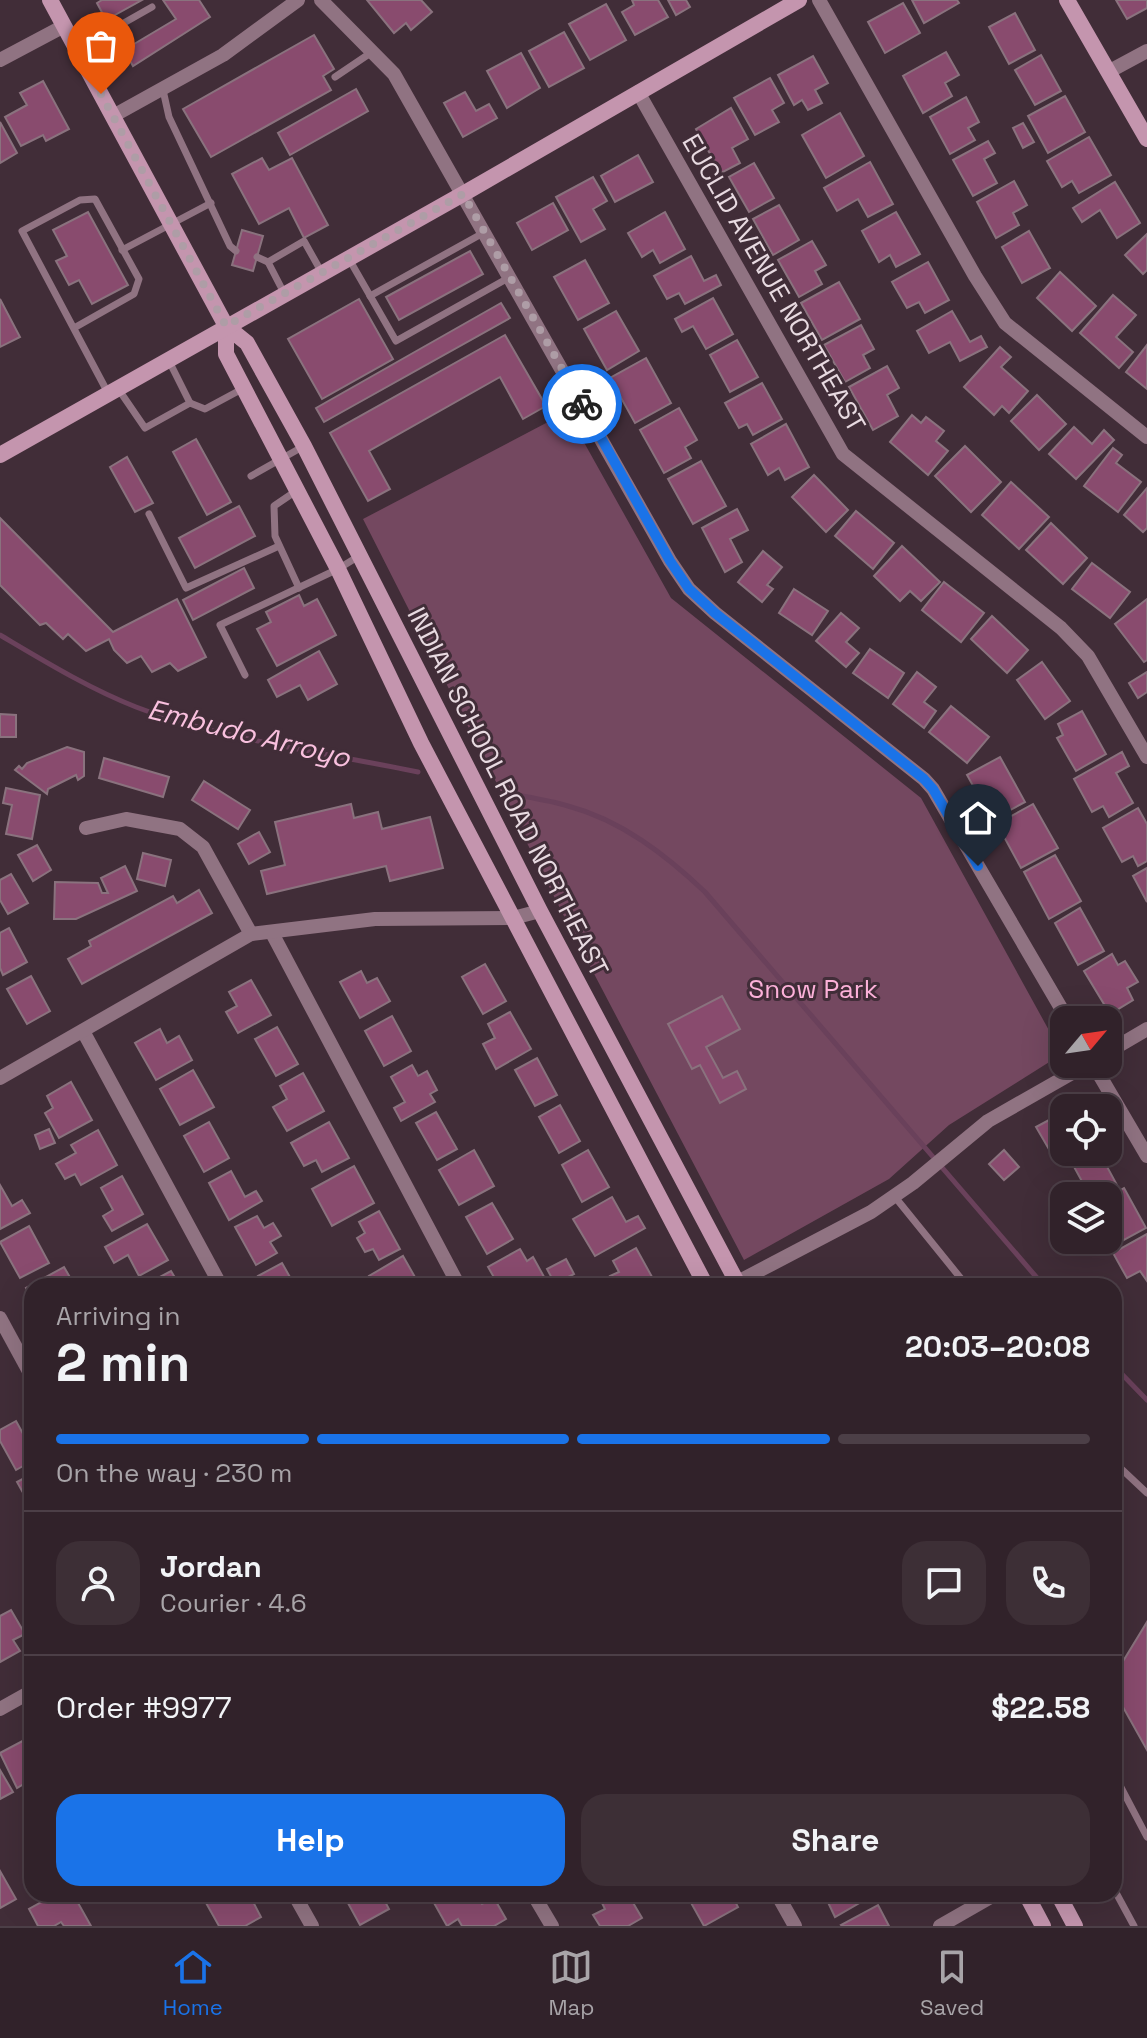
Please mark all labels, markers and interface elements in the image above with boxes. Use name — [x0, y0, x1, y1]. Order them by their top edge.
pin — [67, 12, 135, 94]
icon: bag — [79, 24, 123, 68]
street label: EUCLID AVENUE NORTHEAST — [675, 128, 873, 438]
courier — [542, 364, 622, 444]
icon: bike — [560, 382, 604, 426]
street label: INDIAN SCHOOL ROAD NORTHEAST — [400, 601, 616, 983]
water label: Embudo Arroyo — [144, 690, 355, 776]
pin — [944, 784, 1012, 866]
icon: home — [956, 796, 1000, 840]
park label: Snow Park — [748, 972, 878, 1006]
north arrow — [1050, 1006, 1122, 1078]
map controls — [1050, 1006, 1122, 1254]
button: locate — [1050, 1094, 1122, 1166]
button: layers — [1050, 1182, 1122, 1254]
text: Arriving in — [56, 1299, 180, 1333]
text: 20:03–20:08 — [905, 1327, 1090, 1366]
text: 2 min — [56, 1330, 190, 1396]
text: On the way · 230 m — [56, 1456, 292, 1490]
button: person — [56, 1541, 140, 1625]
button: chat — [902, 1541, 986, 1625]
button: phone — [1006, 1541, 1090, 1625]
text: Jordan — [160, 1547, 262, 1586]
text: Courier · 4.6 — [160, 1586, 307, 1620]
text: Order #9977 — [56, 1688, 232, 1727]
text: $22.58 — [991, 1688, 1090, 1727]
button: Help — [56, 1794, 565, 1886]
button: Share — [581, 1794, 1090, 1886]
tab: Home — [163, 1945, 223, 2021]
tab: Map — [548, 1945, 594, 2021]
tab: Saved — [920, 1945, 984, 2021]

